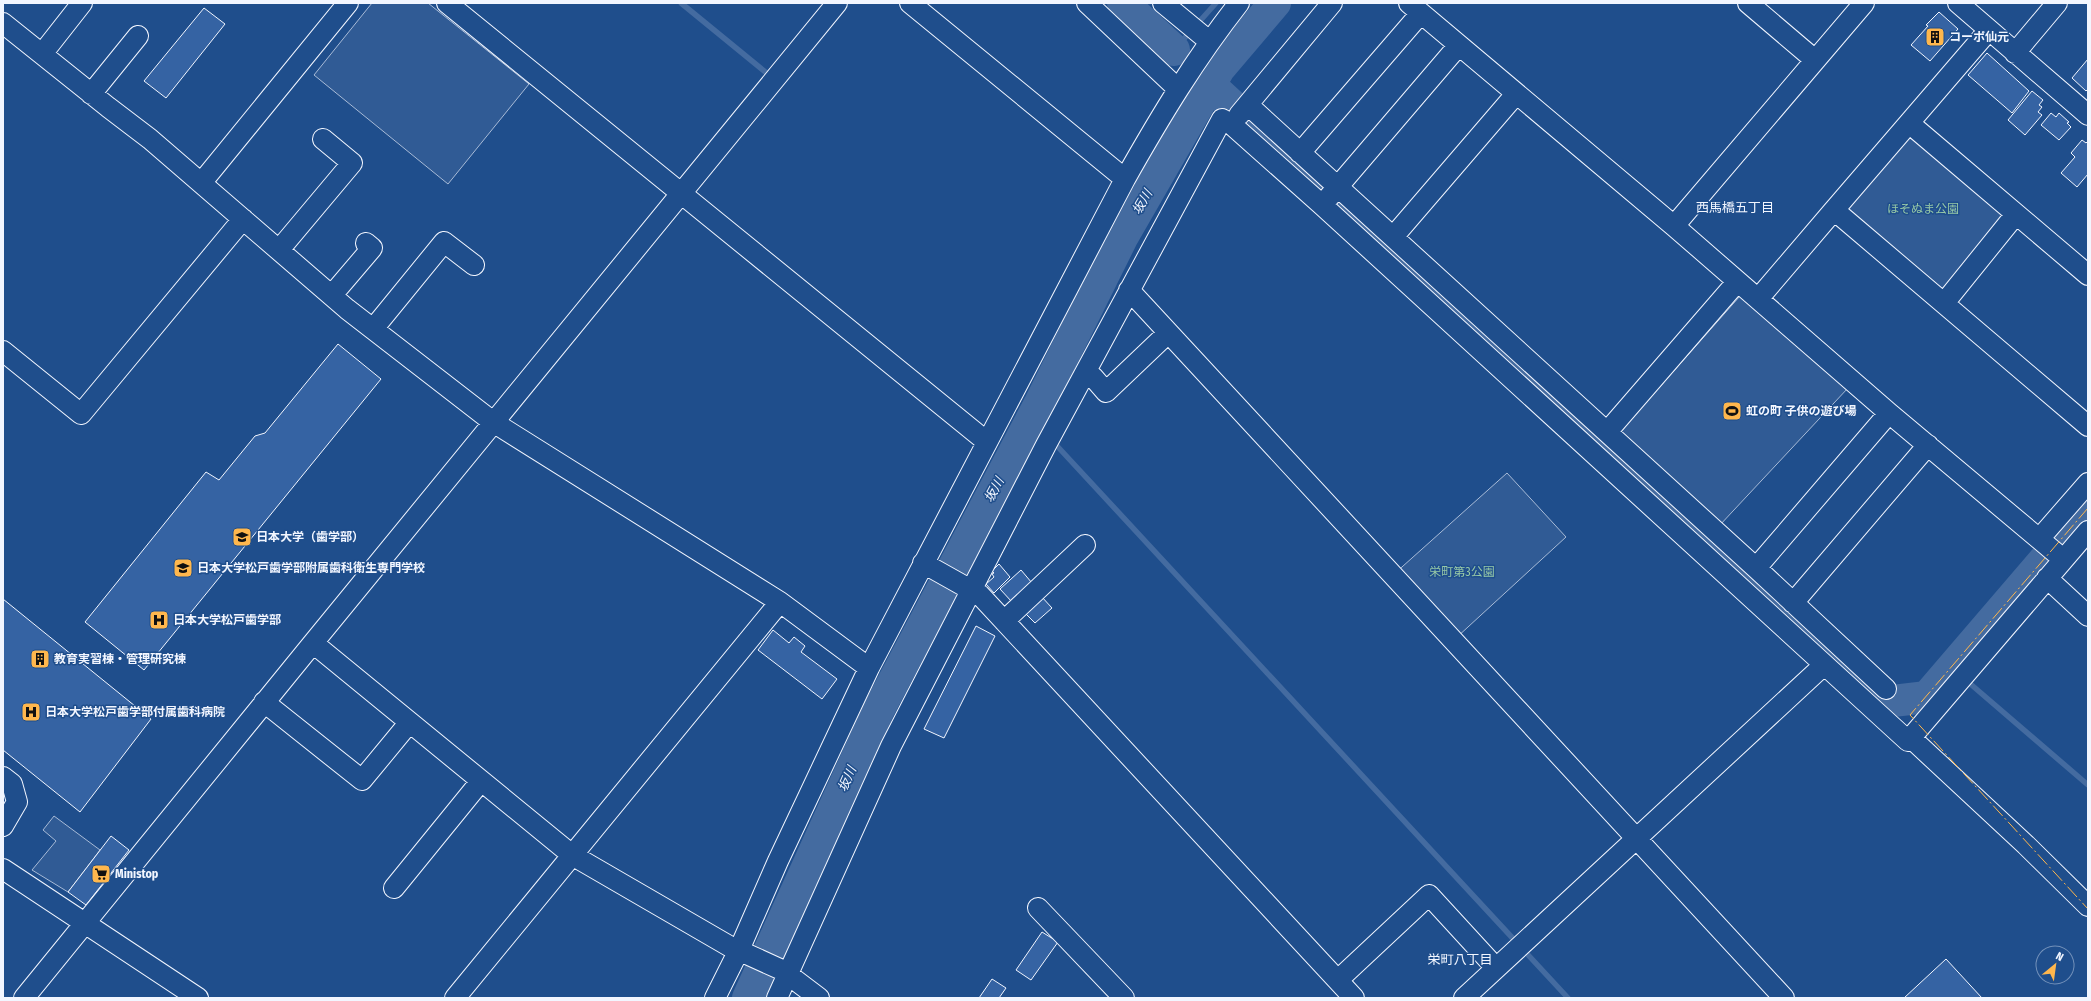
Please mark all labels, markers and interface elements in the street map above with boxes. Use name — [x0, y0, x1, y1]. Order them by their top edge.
building icon: コーポ仙元 — [1924, 26, 1946, 48]
place label: コーポ仙元 — [1949, 30, 2009, 44]
water label: 坂川 — [1129, 185, 1156, 217]
district label: 西馬橋五丁目 — [1696, 200, 1774, 215]
park label: ほそぬま公園 — [1887, 202, 1959, 216]
sports icon: 虹の町 子供の遊び場 — [1721, 400, 1743, 422]
place label: 虹の町 子供の遊び場 — [1746, 404, 1857, 418]
water label: 坂川 — [981, 473, 1008, 505]
school or university icon: 日本大学（歯学部） — [231, 526, 253, 548]
place label: 日本大学（歯学部） — [256, 530, 364, 544]
school or university icon: 日本大学松戸歯学部附属歯科衛生専門学校 — [172, 557, 194, 579]
place label: 日本大学松戸歯学部附属歯科衛生専門学校 — [197, 561, 425, 575]
park label: 栄町第3公園 — [1429, 565, 1495, 579]
hospital icon: 日本大学松戸歯学部 — [148, 609, 170, 631]
place label: 日本大学松戸歯学部 — [173, 613, 281, 627]
building icon: 教育実習棟・管理研究棟 — [29, 648, 51, 670]
place label: 教育実習棟・管理研究棟 — [54, 652, 186, 666]
hospital icon: 日本大学松戸歯学部付属歯科病院 — [20, 701, 42, 723]
place label: 日本大学松戸歯学部付属歯科病院 — [45, 705, 225, 719]
water label: 坂川 — [835, 762, 860, 794]
supermarket icon: Ministop — [90, 863, 112, 885]
place label: Ministop — [115, 867, 159, 881]
north arrow — [2035, 945, 2075, 985]
text: N — [2054, 949, 2066, 964]
district label: 栄町八丁目 — [1427, 952, 1493, 967]

